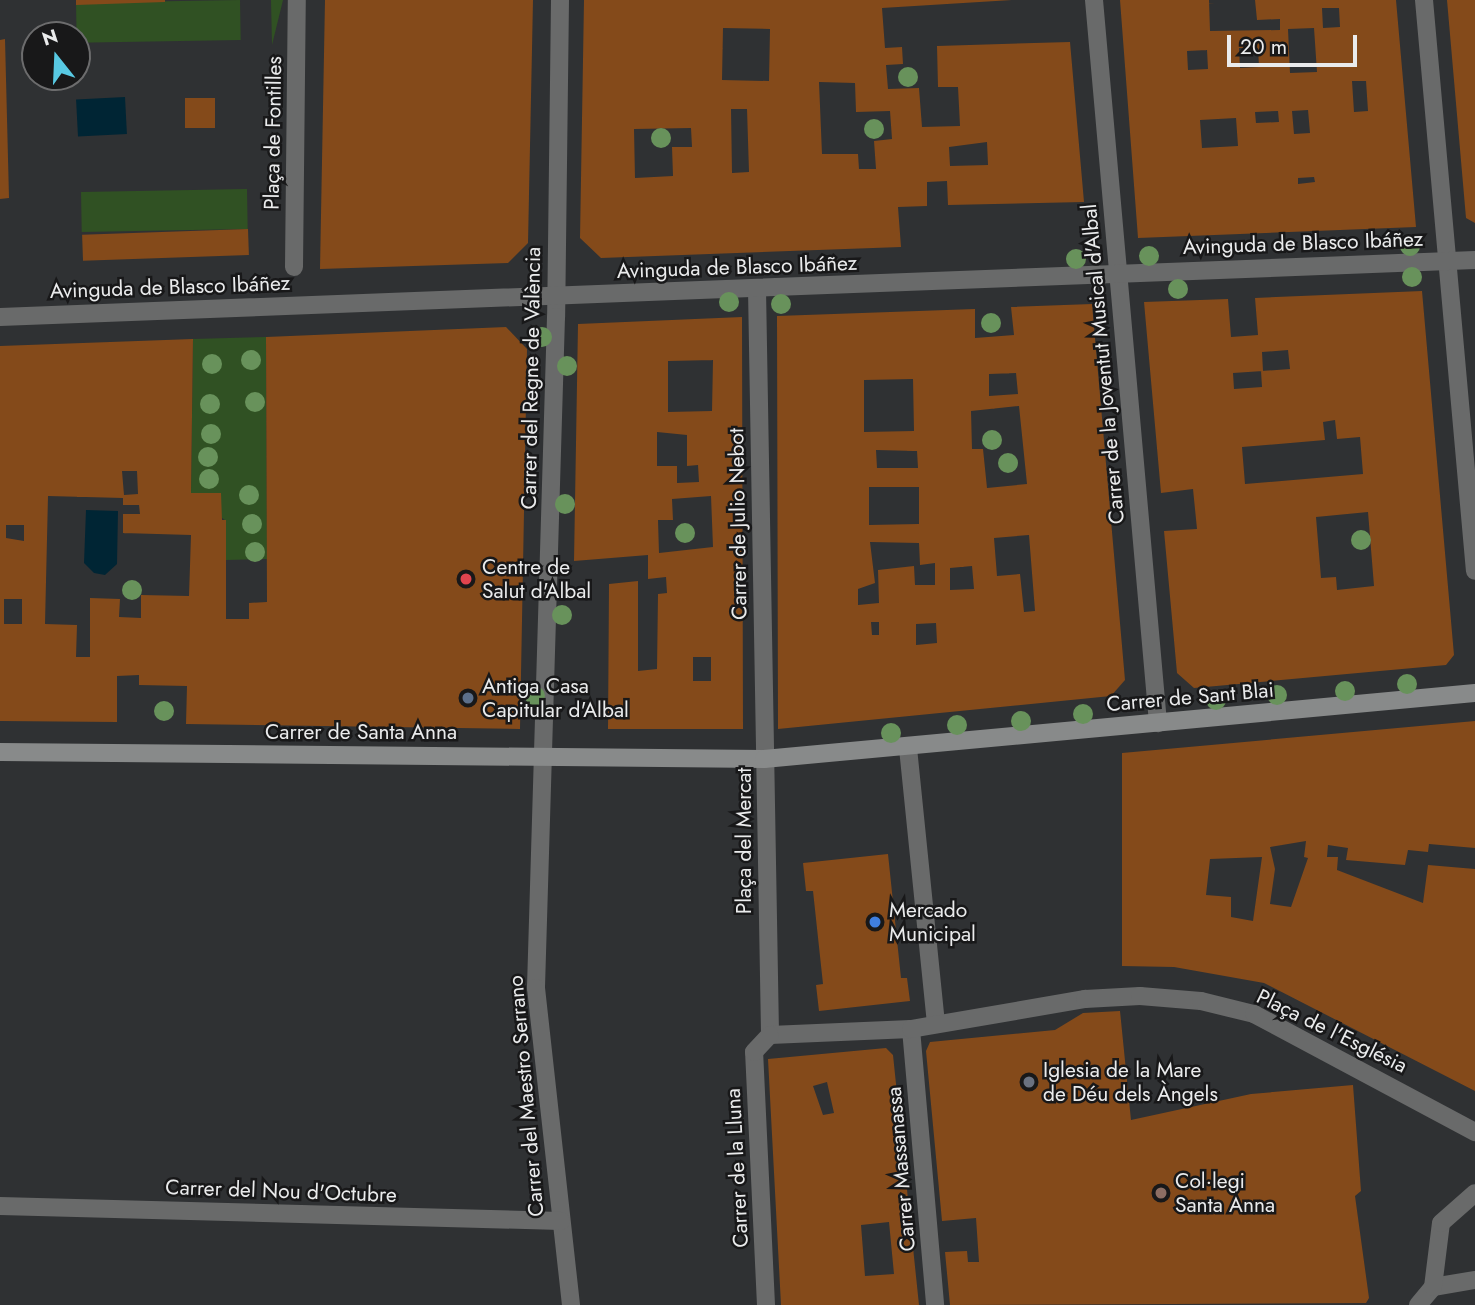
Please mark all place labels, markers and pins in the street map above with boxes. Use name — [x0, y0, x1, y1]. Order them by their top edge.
place label: Centre de Salut d'Albal — [482, 554, 591, 604]
marker: Centre de Salut d'Albal — [456, 569, 476, 589]
place label: Antiga Casa Capitular d'Albal — [482, 673, 629, 723]
marker: Antiga Casa Capitular d'Albal — [460, 690, 476, 706]
place label: Mercado Municipal — [889, 897, 976, 947]
marker: Mercado Municipal — [867, 914, 883, 930]
place label: Iglesia de la Mare de Déu dels Àngels — [1043, 1057, 1218, 1107]
marker: Iglesia de la Mare de Déu dels Àngels — [1021, 1074, 1037, 1090]
place label: Col·legi Santa Anna — [1175, 1168, 1275, 1218]
marker: Col·legi Santa Anna — [1153, 1185, 1169, 1201]

